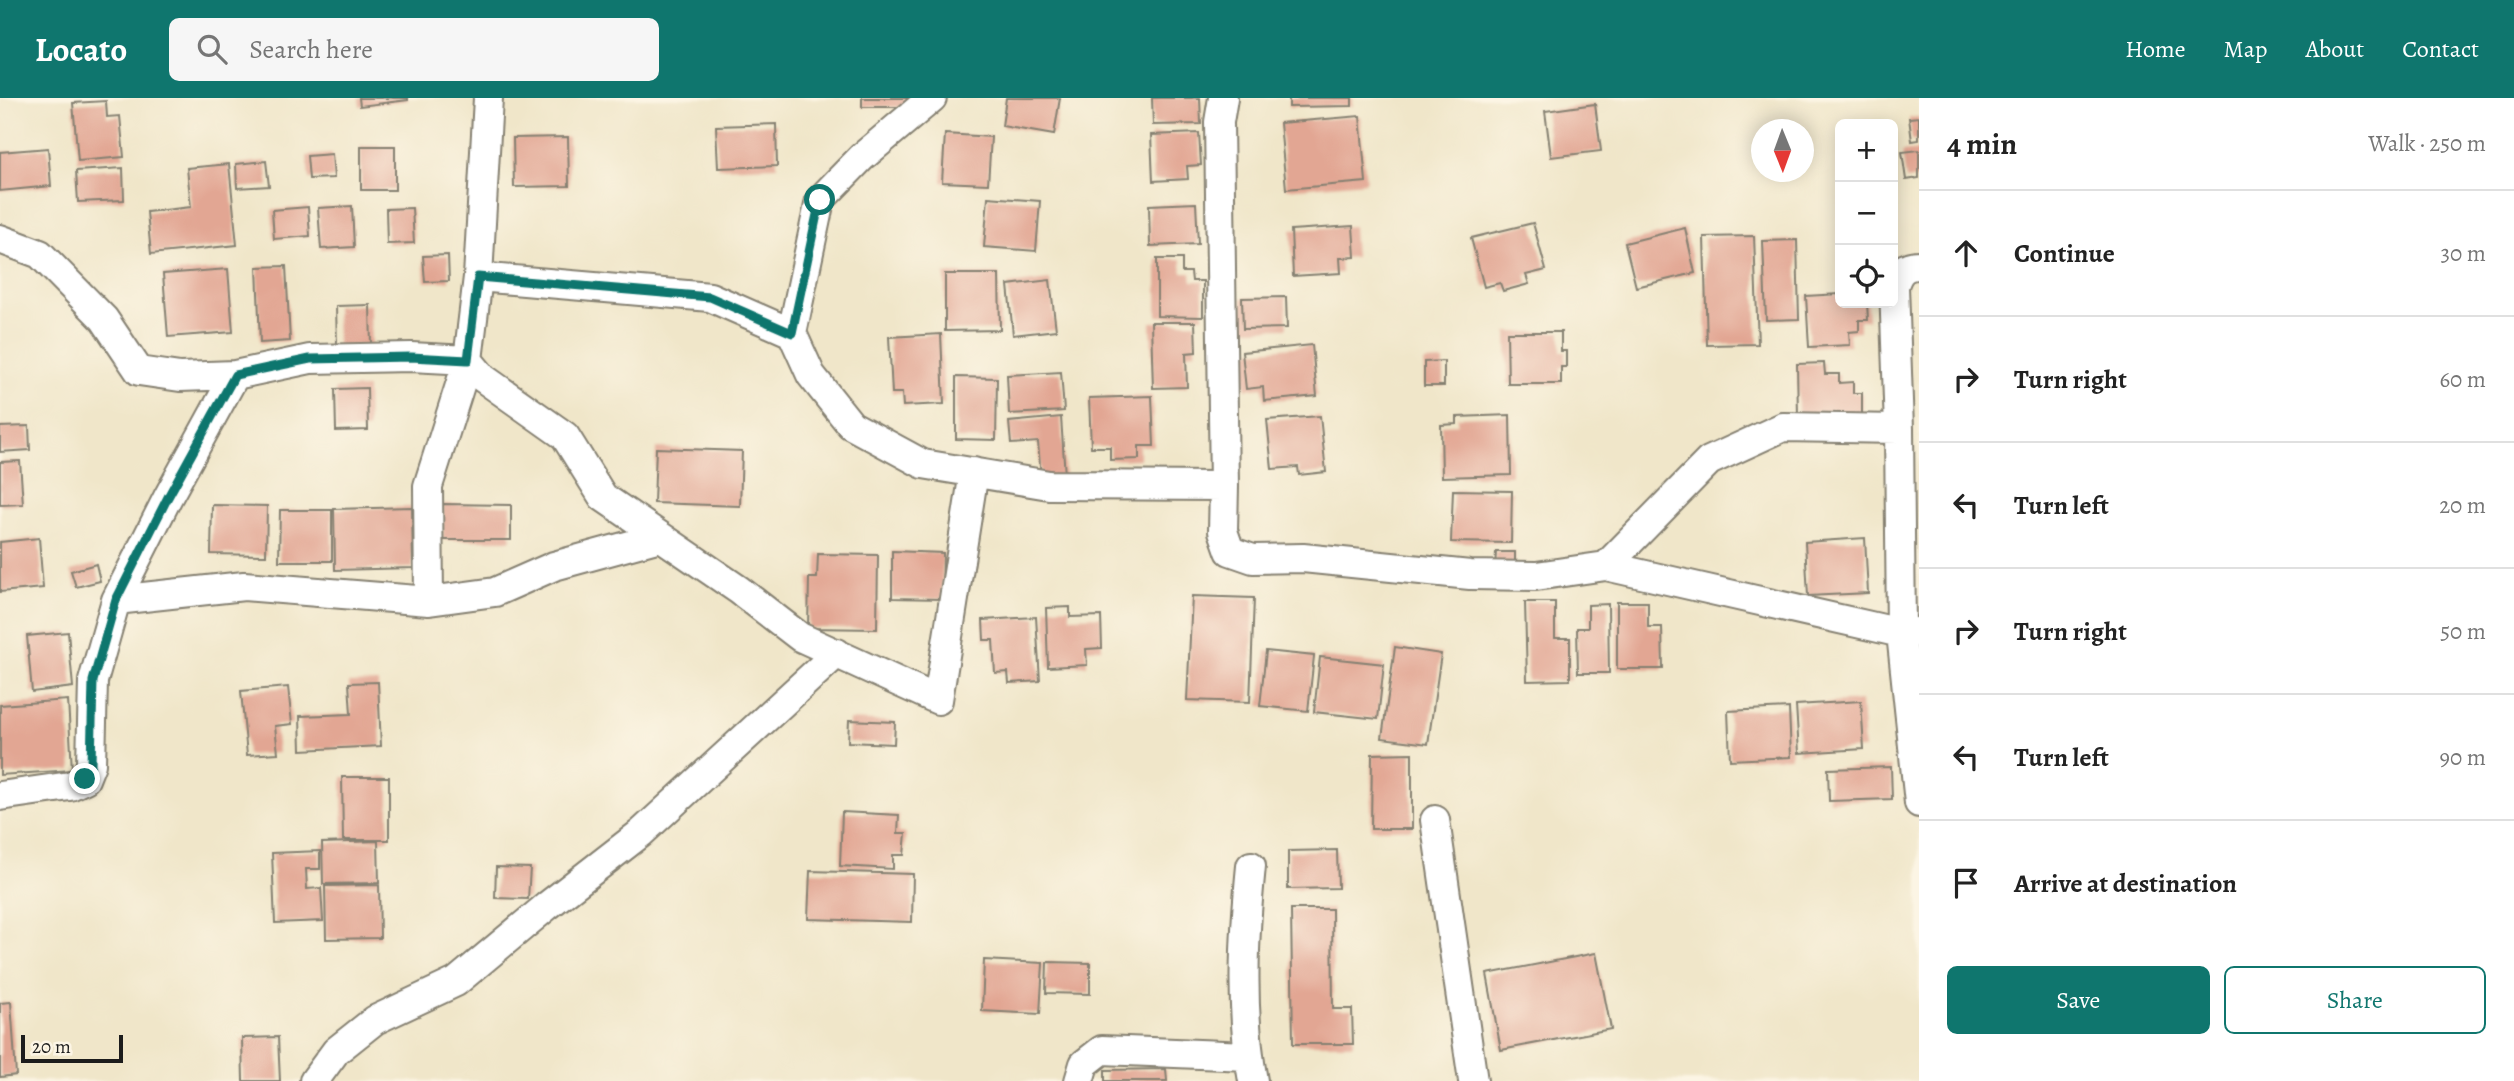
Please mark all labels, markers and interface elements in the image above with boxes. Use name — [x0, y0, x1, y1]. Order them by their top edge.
search box — [169, 18, 659, 81]
text: Locato — [35, 27, 127, 72]
icon: search — [193, 30, 231, 68]
text: Search here — [249, 32, 373, 67]
text: Home — [2125, 33, 2186, 65]
text: Map — [2224, 33, 2268, 65]
text: About — [2306, 33, 2364, 65]
text: Contact — [2402, 33, 2479, 65]
north arrow — [1751, 119, 1814, 182]
map controls — [1835, 119, 1898, 308]
button: + — [1835, 119, 1898, 182]
text: 4 min — [1947, 124, 2017, 164]
text: Walk · 250 m — [2368, 128, 2486, 159]
button: − — [1835, 182, 1898, 245]
route start — [804, 184, 835, 215]
icon: ahead — [1947, 234, 1985, 272]
text: Continue — [2014, 236, 2115, 271]
text: 30 m — [2440, 238, 2486, 269]
button: locate — [1835, 245, 1898, 308]
icon: right — [1947, 360, 1985, 398]
text: Turn right — [2014, 362, 2127, 397]
text: 60 m — [2439, 364, 2486, 395]
icon: left — [1947, 486, 1985, 524]
text: Turn left — [2014, 488, 2109, 523]
text: 20 m — [2439, 490, 2486, 521]
icon: right — [1947, 612, 1985, 650]
text: Turn right — [2014, 614, 2127, 649]
text: 50 m — [2440, 616, 2486, 647]
icon: left — [1947, 738, 1985, 776]
text: Turn left — [2014, 740, 2109, 775]
text: 90 m — [2440, 742, 2486, 773]
route end — [69, 763, 100, 794]
icon: arrive — [1947, 864, 1985, 902]
text: Arrive at destination — [2014, 866, 2237, 901]
button: Save — [1947, 966, 2210, 1034]
button: Share — [2224, 966, 2486, 1034]
scale bar — [21, 1032, 122, 1064]
text: 20 m — [32, 1034, 71, 1060]

